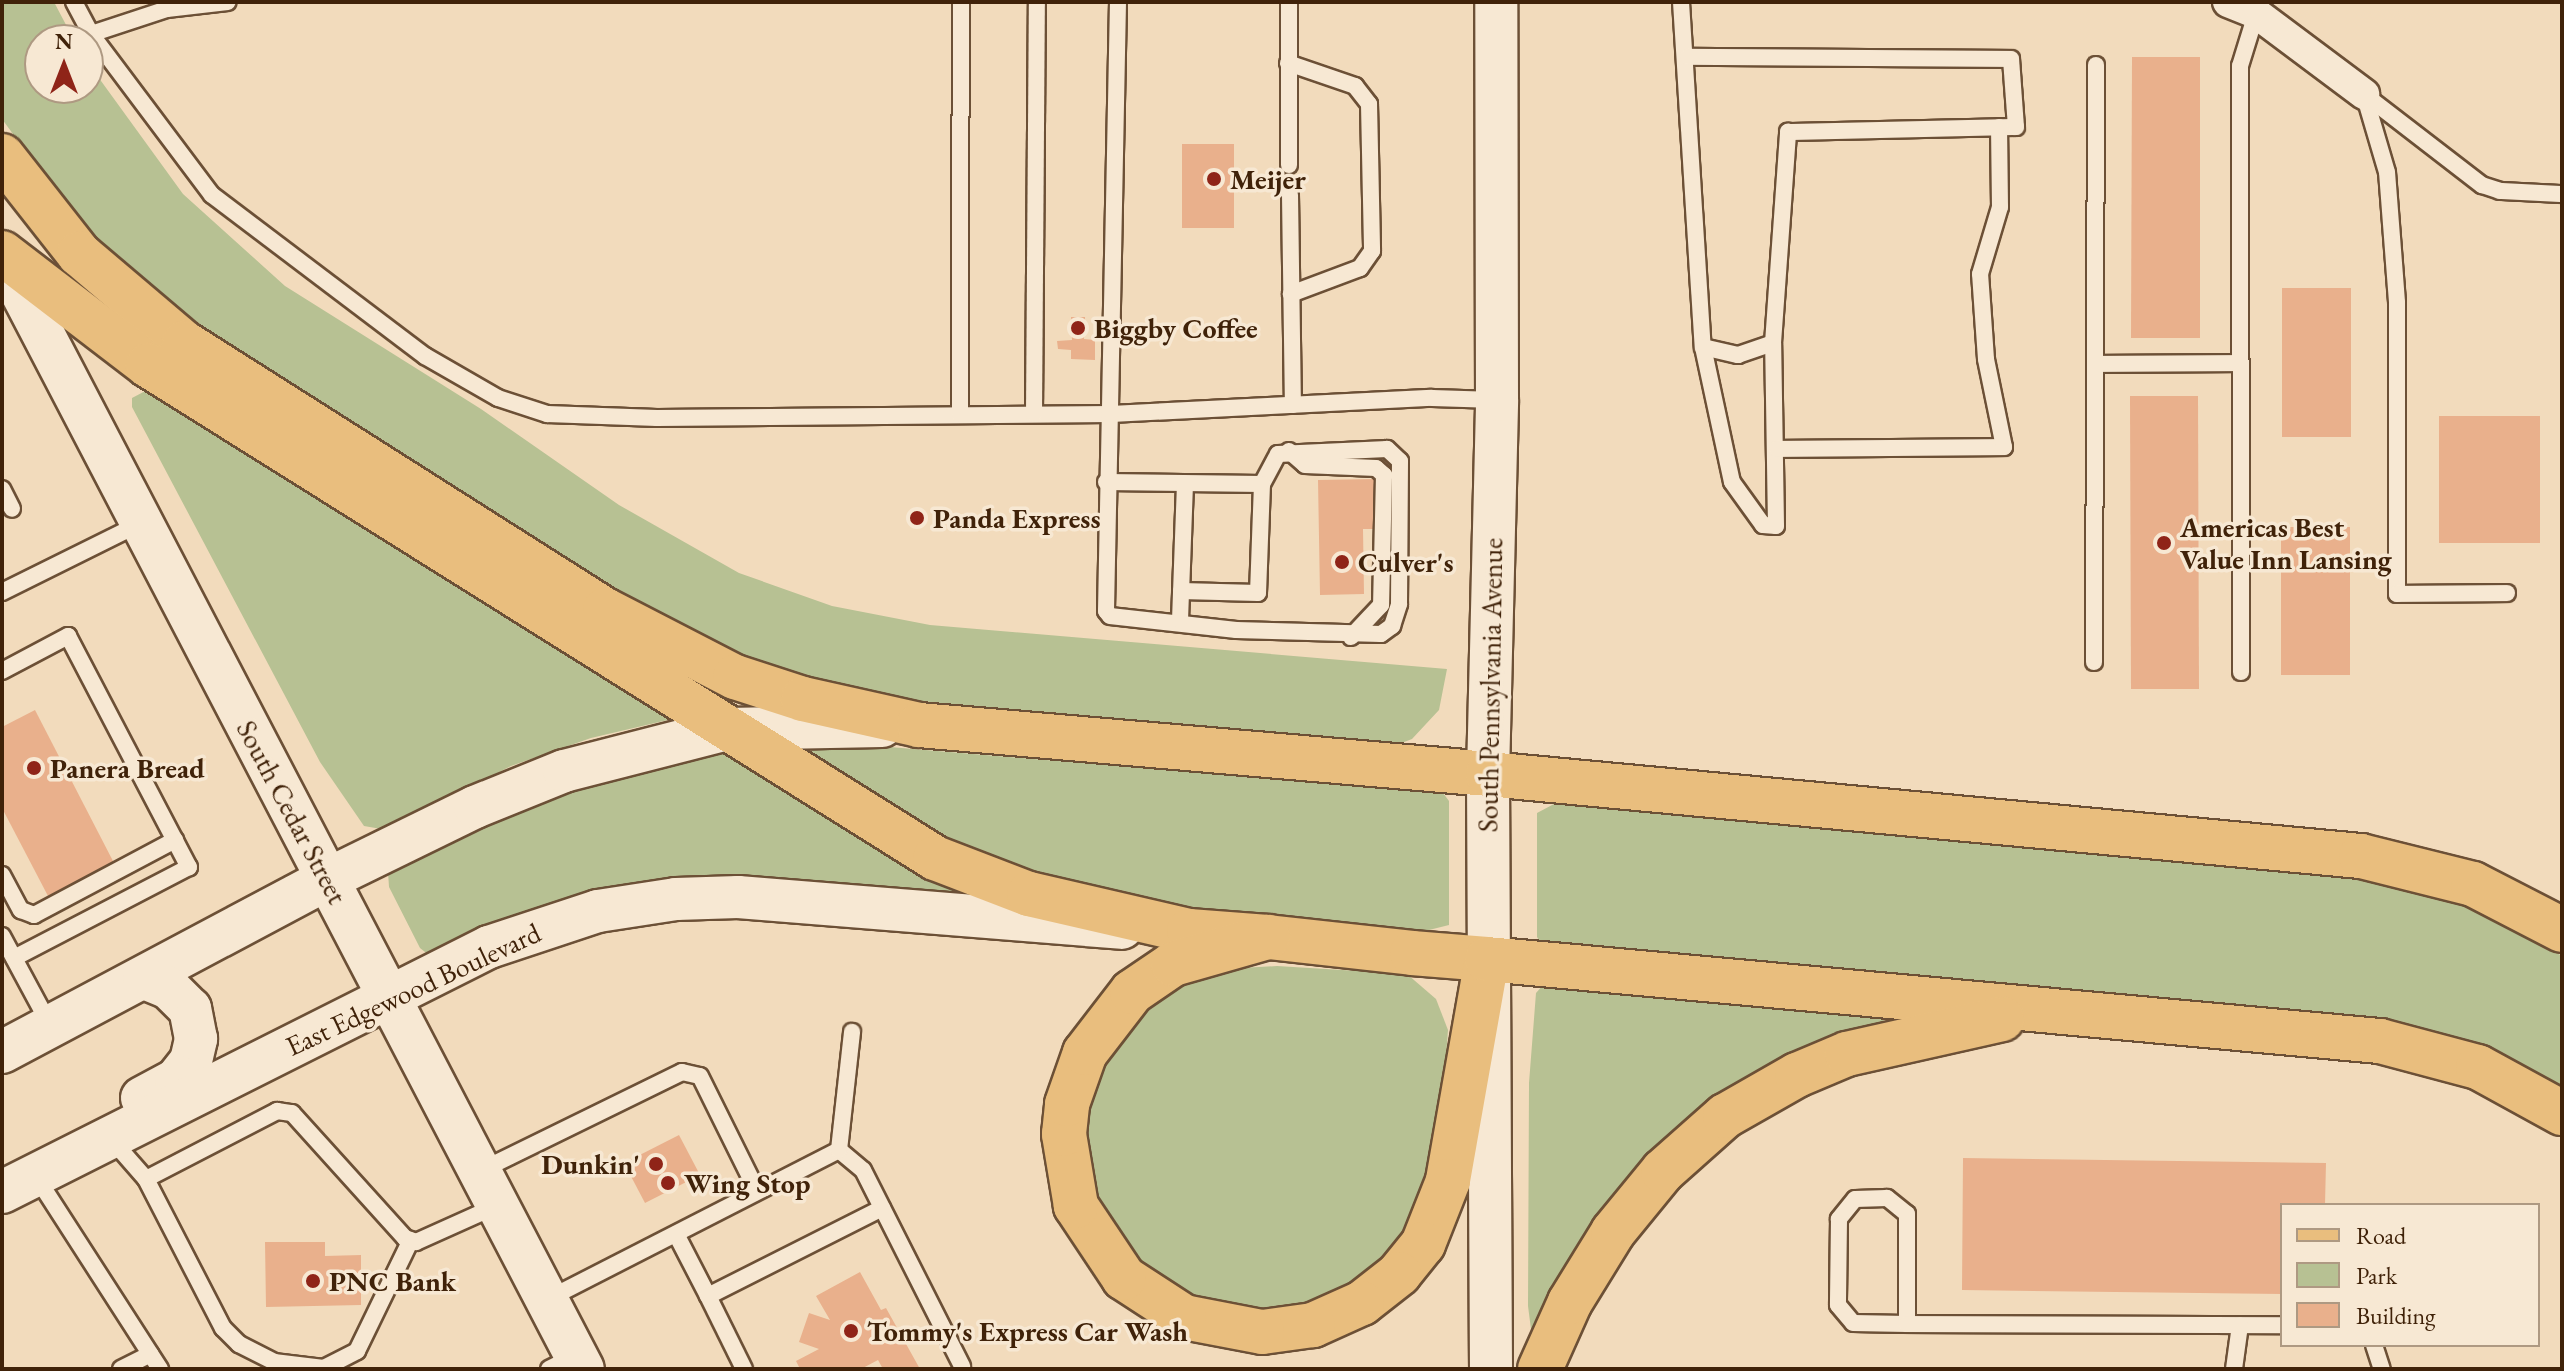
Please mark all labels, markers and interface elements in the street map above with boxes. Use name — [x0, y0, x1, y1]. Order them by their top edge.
north arrow — [24, 24, 104, 104]
text: N — [55, 27, 73, 56]
place label: Meijer — [1230, 162, 1306, 196]
marker: Meijer — [1205, 170, 1223, 188]
place label: Biggby Coffee — [1094, 311, 1258, 345]
marker: Biggby Coffee — [1069, 319, 1087, 337]
place label: Panda Express — [933, 501, 1101, 535]
marker: Panda Express — [908, 509, 926, 527]
place label: Americas Best Value Inn Lansing — [2180, 510, 2392, 576]
marker: Americas Best Value Inn Lansing — [2155, 534, 2173, 552]
street label: South Pennsylvania Avenue — [1471, 537, 1509, 833]
place label: Culver's — [1358, 545, 1453, 579]
marker: Culver's — [1333, 553, 1351, 571]
street label: South Cedar Street — [230, 715, 354, 909]
place label: Panera Bread — [50, 751, 205, 785]
marker: Panera Bread — [25, 759, 43, 777]
street label: East Edgewood Boulevard — [280, 915, 546, 1063]
place label: Dunkin' — [541, 1147, 640, 1181]
marker: Dunkin' — [647, 1155, 665, 1173]
place label: Wing Stop — [684, 1166, 810, 1200]
marker: Wing Stop — [659, 1174, 677, 1192]
legend — [2280, 1203, 2540, 1347]
text: Road — [2356, 1220, 2406, 1251]
text: Park — [2356, 1260, 2397, 1291]
place label: PNC Bank — [329, 1264, 456, 1298]
marker: PNC Bank — [304, 1272, 322, 1290]
text: Building — [2356, 1300, 2436, 1331]
place label: Tommy's Express Car Wash — [867, 1314, 1188, 1348]
marker: Tommy's Express Car Wash — [842, 1322, 860, 1340]

